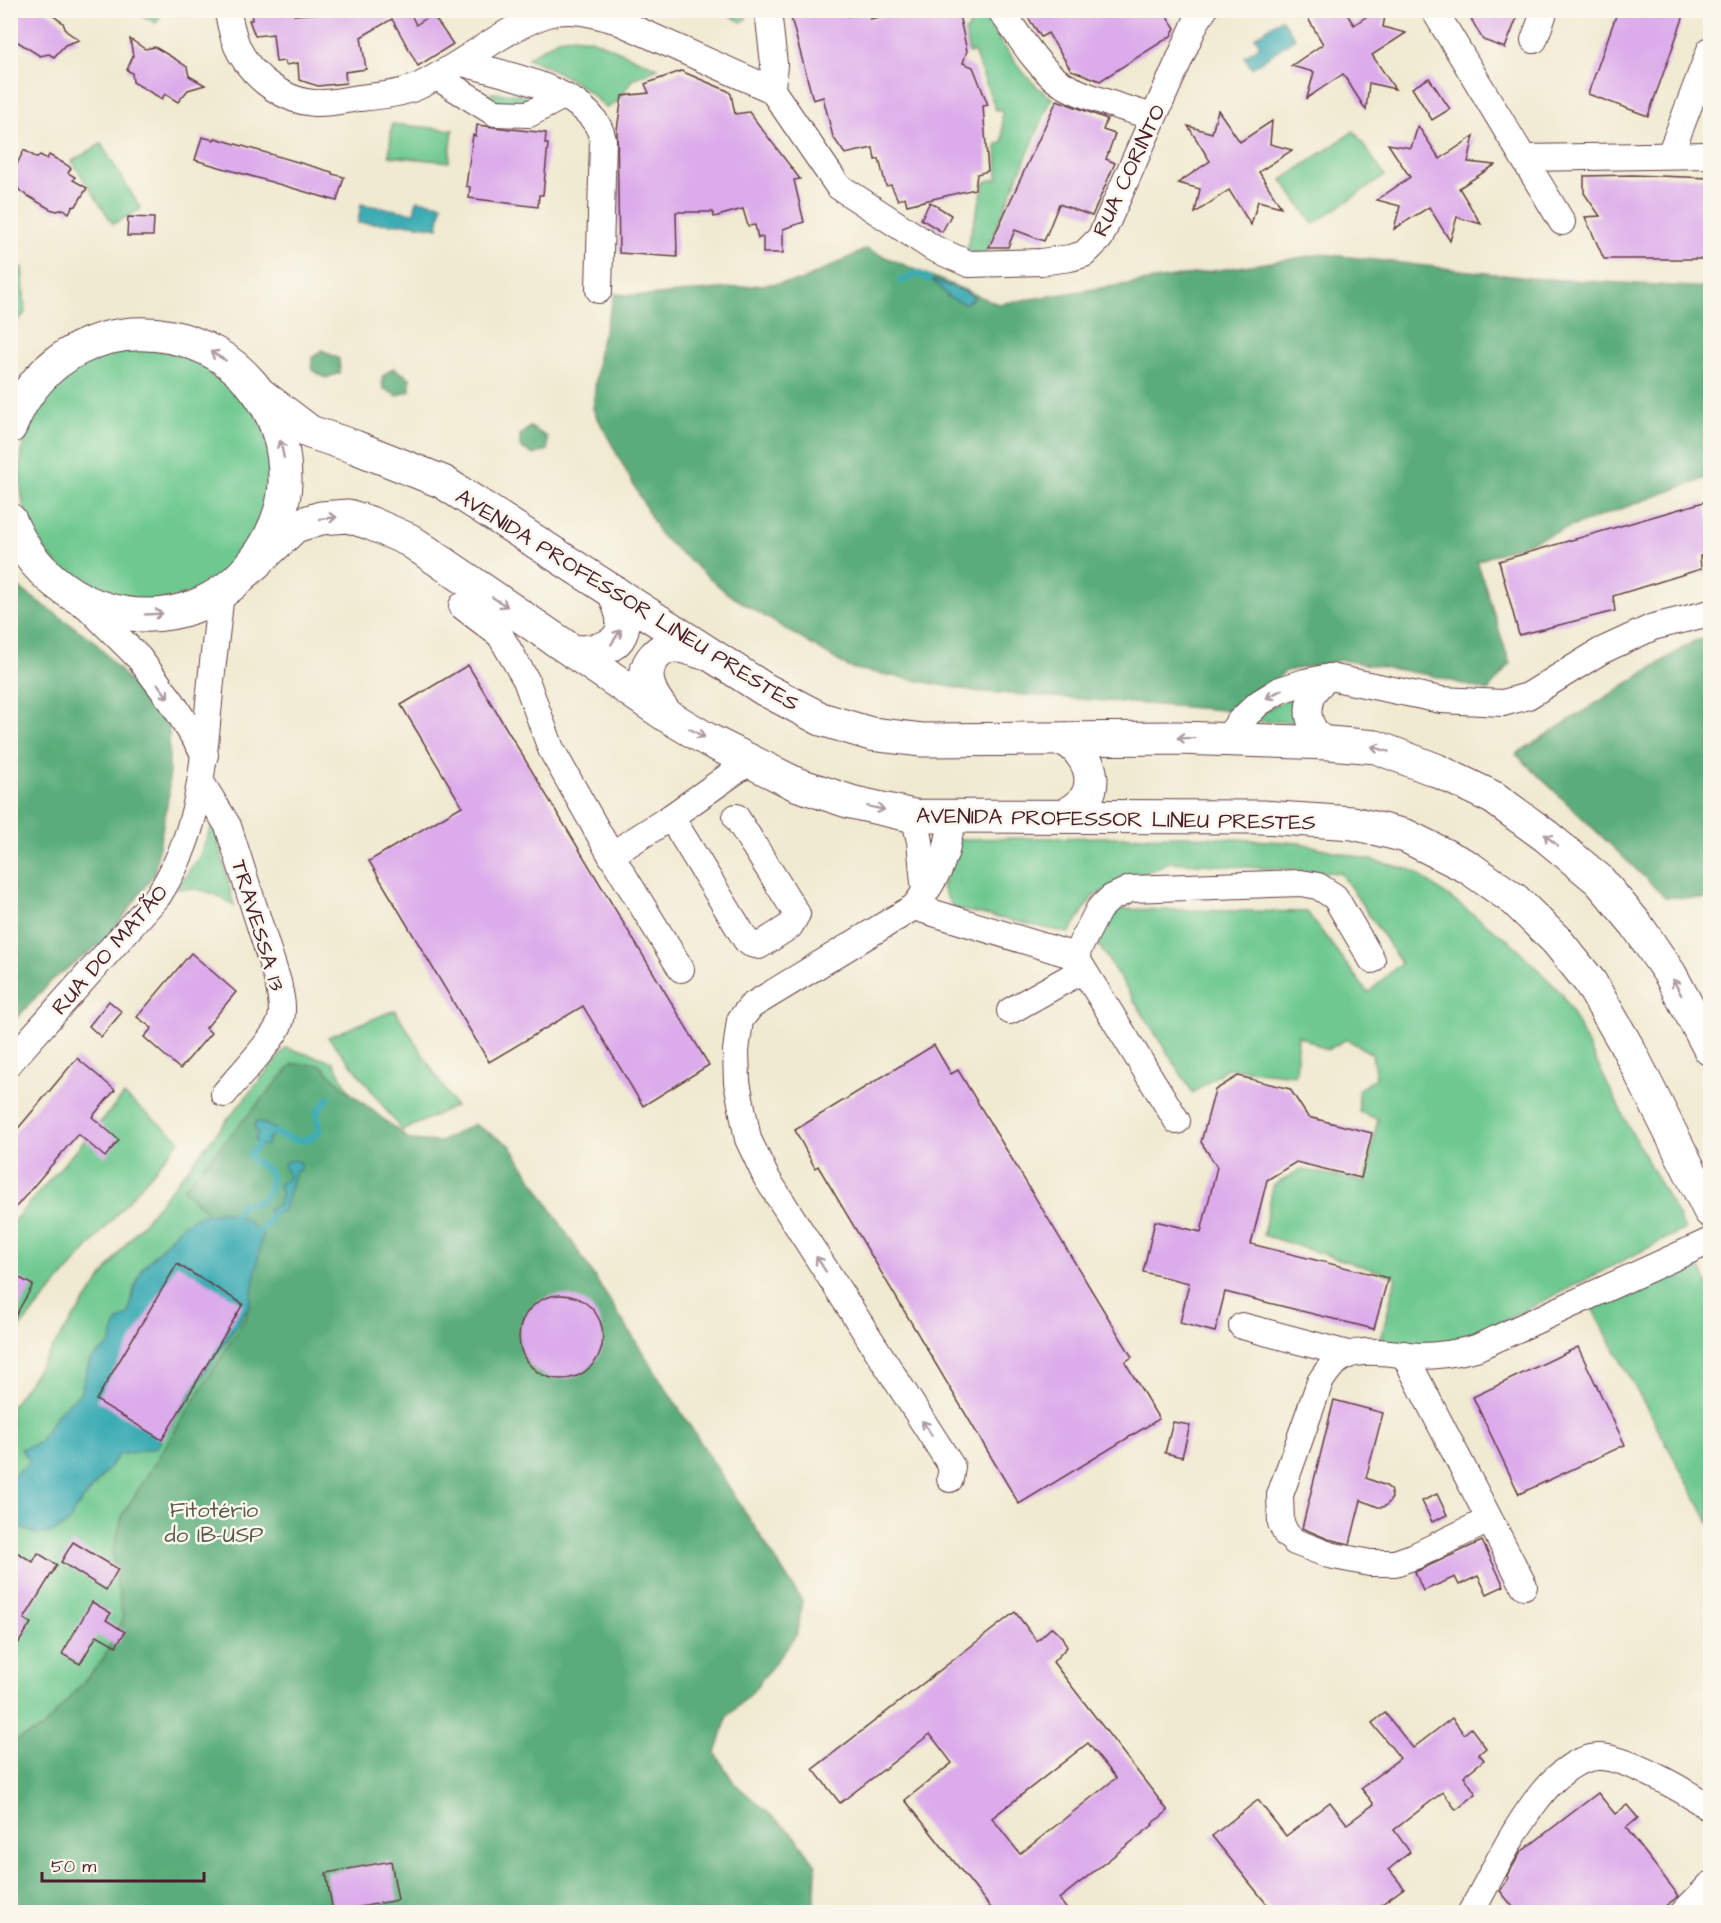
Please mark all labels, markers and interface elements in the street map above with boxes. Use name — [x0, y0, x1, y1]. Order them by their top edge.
street label: RUA CORINTO — [1085, 99, 1174, 242]
one-way arrow — [210, 350, 227, 362]
one-way arrow — [276, 439, 287, 459]
street label: AVENIDA PROFESSOR LINEU PRESTES — [450, 481, 805, 719]
one-way arrow — [318, 512, 338, 523]
one-way arrow — [491, 596, 508, 608]
one-way arrow — [144, 608, 164, 619]
one-way arrow — [609, 628, 622, 645]
one-way arrow — [157, 682, 169, 698]
one-way arrow — [1266, 688, 1283, 700]
one-way arrow — [688, 728, 705, 740]
one-way arrow — [1176, 733, 1196, 744]
one-way arrow — [1371, 743, 1390, 754]
street label: AVENIDA PROFESSOR LINEU PRESTES — [916, 801, 1316, 838]
one-way arrow — [866, 802, 885, 814]
one-way arrow — [1543, 834, 1559, 847]
street label: TRAVESSA 13 — [223, 856, 292, 995]
street label: RUA DO MATÃO — [45, 878, 176, 1022]
one-way arrow — [1671, 978, 1682, 996]
one-way arrow — [815, 1256, 827, 1273]
one-way arrow — [920, 1420, 932, 1437]
park label: Fitotério do IB-USP — [165, 1495, 263, 1551]
scale bar — [42, 1845, 204, 1883]
text: 50 m — [51, 1854, 96, 1879]

